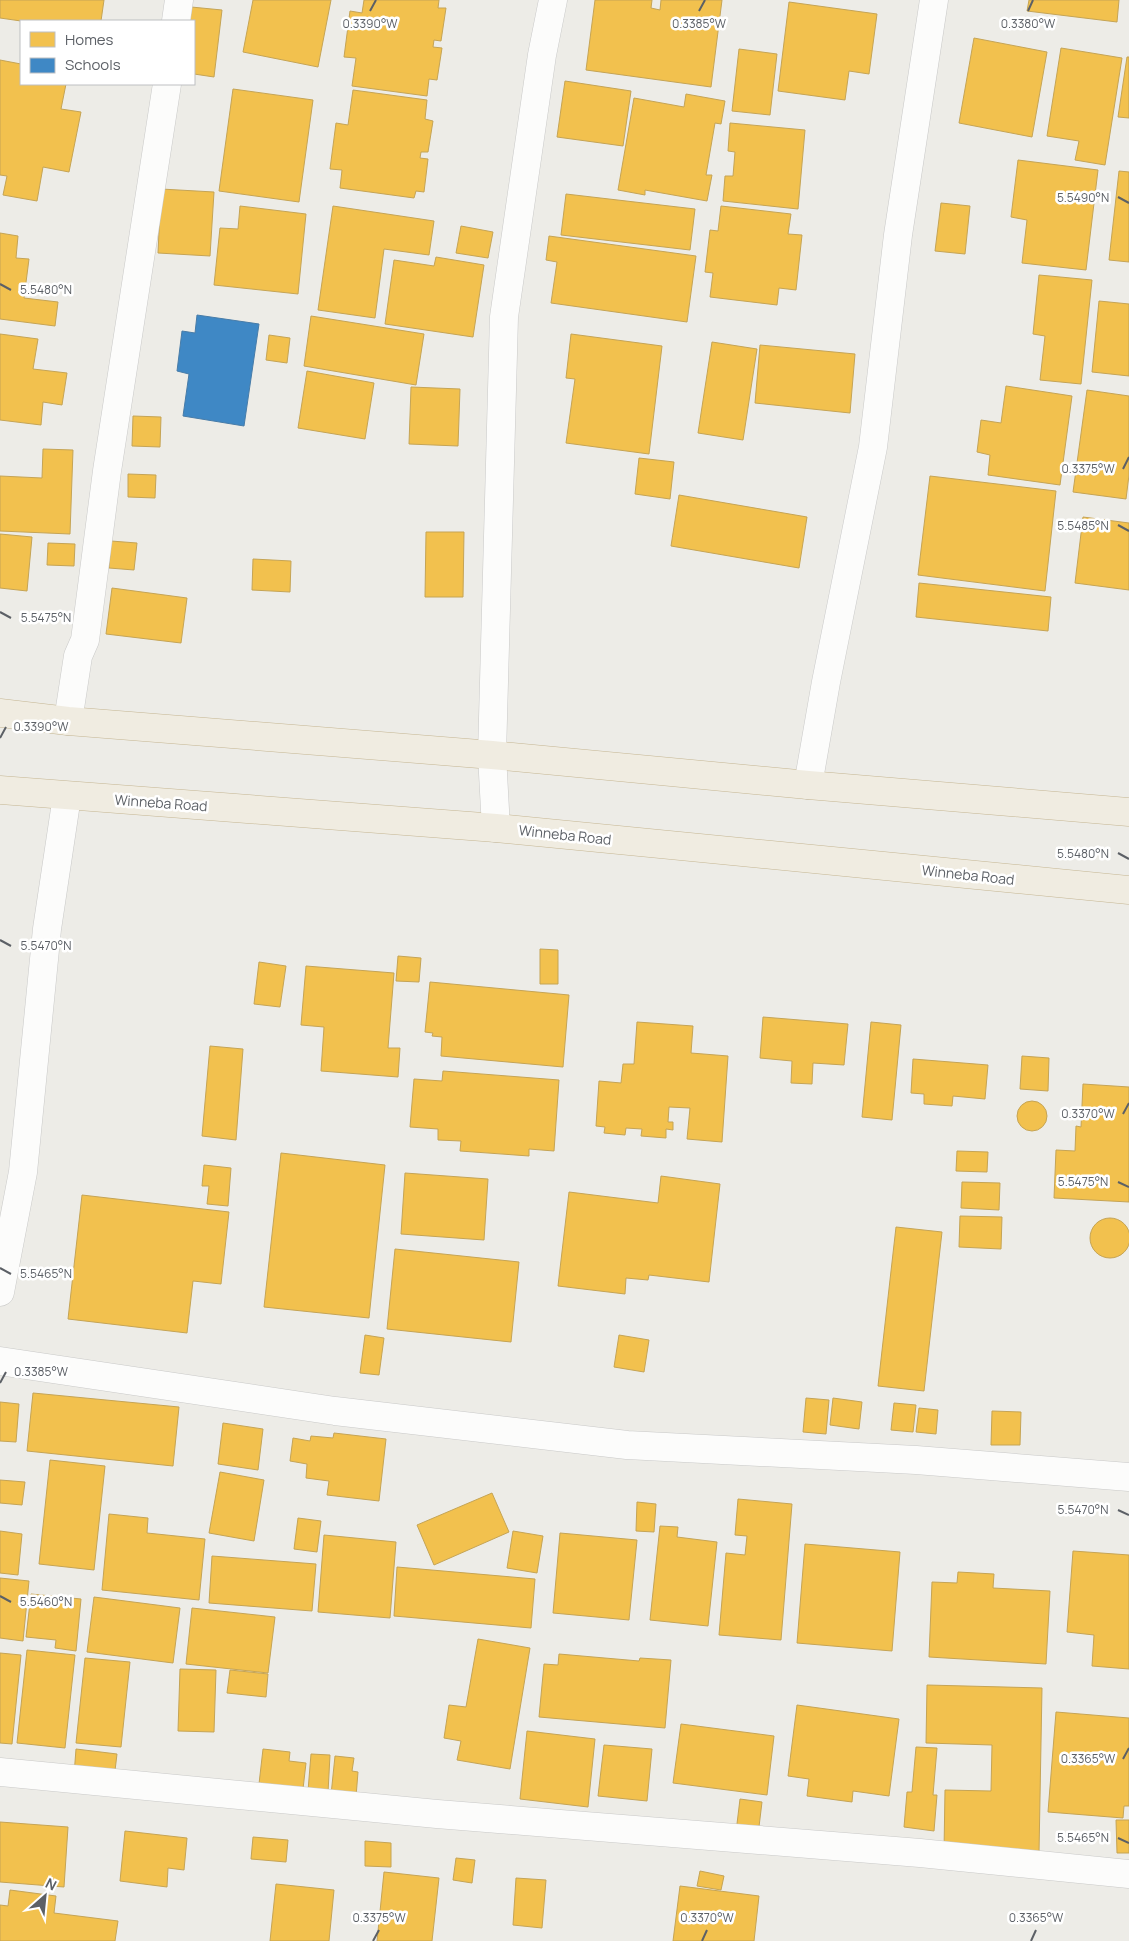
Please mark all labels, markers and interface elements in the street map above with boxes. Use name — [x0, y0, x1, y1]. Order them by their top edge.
text: 0.3390°W — [342, 15, 398, 32]
text: 0.3385°W — [672, 15, 727, 32]
text: 0.3380°W — [1001, 15, 1056, 32]
legend — [20, 20, 195, 85]
text: Homes — [65, 29, 114, 50]
text: Schools — [65, 54, 121, 75]
text: 5.5490°N — [1057, 189, 1109, 206]
text: 5.5480°N — [20, 281, 72, 298]
text: 0.3375°W — [1061, 460, 1115, 477]
text: 5.5485°N — [1057, 517, 1109, 534]
text: 5.5475°N — [21, 609, 71, 626]
text: 0.3390°W — [13, 718, 69, 735]
street label: Winneba Road — [114, 790, 208, 815]
street label: Winneba Road — [518, 820, 612, 849]
text: 5.5480°N — [1057, 845, 1109, 862]
street label: Winneba Road — [921, 860, 1015, 889]
text: 5.5470°N — [21, 937, 71, 954]
text: 0.3370°W — [1061, 1105, 1116, 1122]
text: 5.5475°N — [1058, 1173, 1108, 1190]
text: 5.5465°N — [20, 1265, 72, 1282]
text: 0.3385°W — [14, 1363, 69, 1380]
text: 5.5470°N — [1058, 1501, 1108, 1518]
text: 5.5460°N — [20, 1593, 72, 1610]
text: 0.3365°W — [1061, 1750, 1116, 1767]
text: 5.5465°N — [1057, 1829, 1109, 1846]
north arrow — [20, 1871, 70, 1921]
text: N — [42, 1873, 60, 1895]
text: 0.3375°W — [352, 1909, 406, 1926]
text: 0.3370°W — [680, 1909, 735, 1926]
text: 0.3365°W — [1009, 1909, 1064, 1926]

